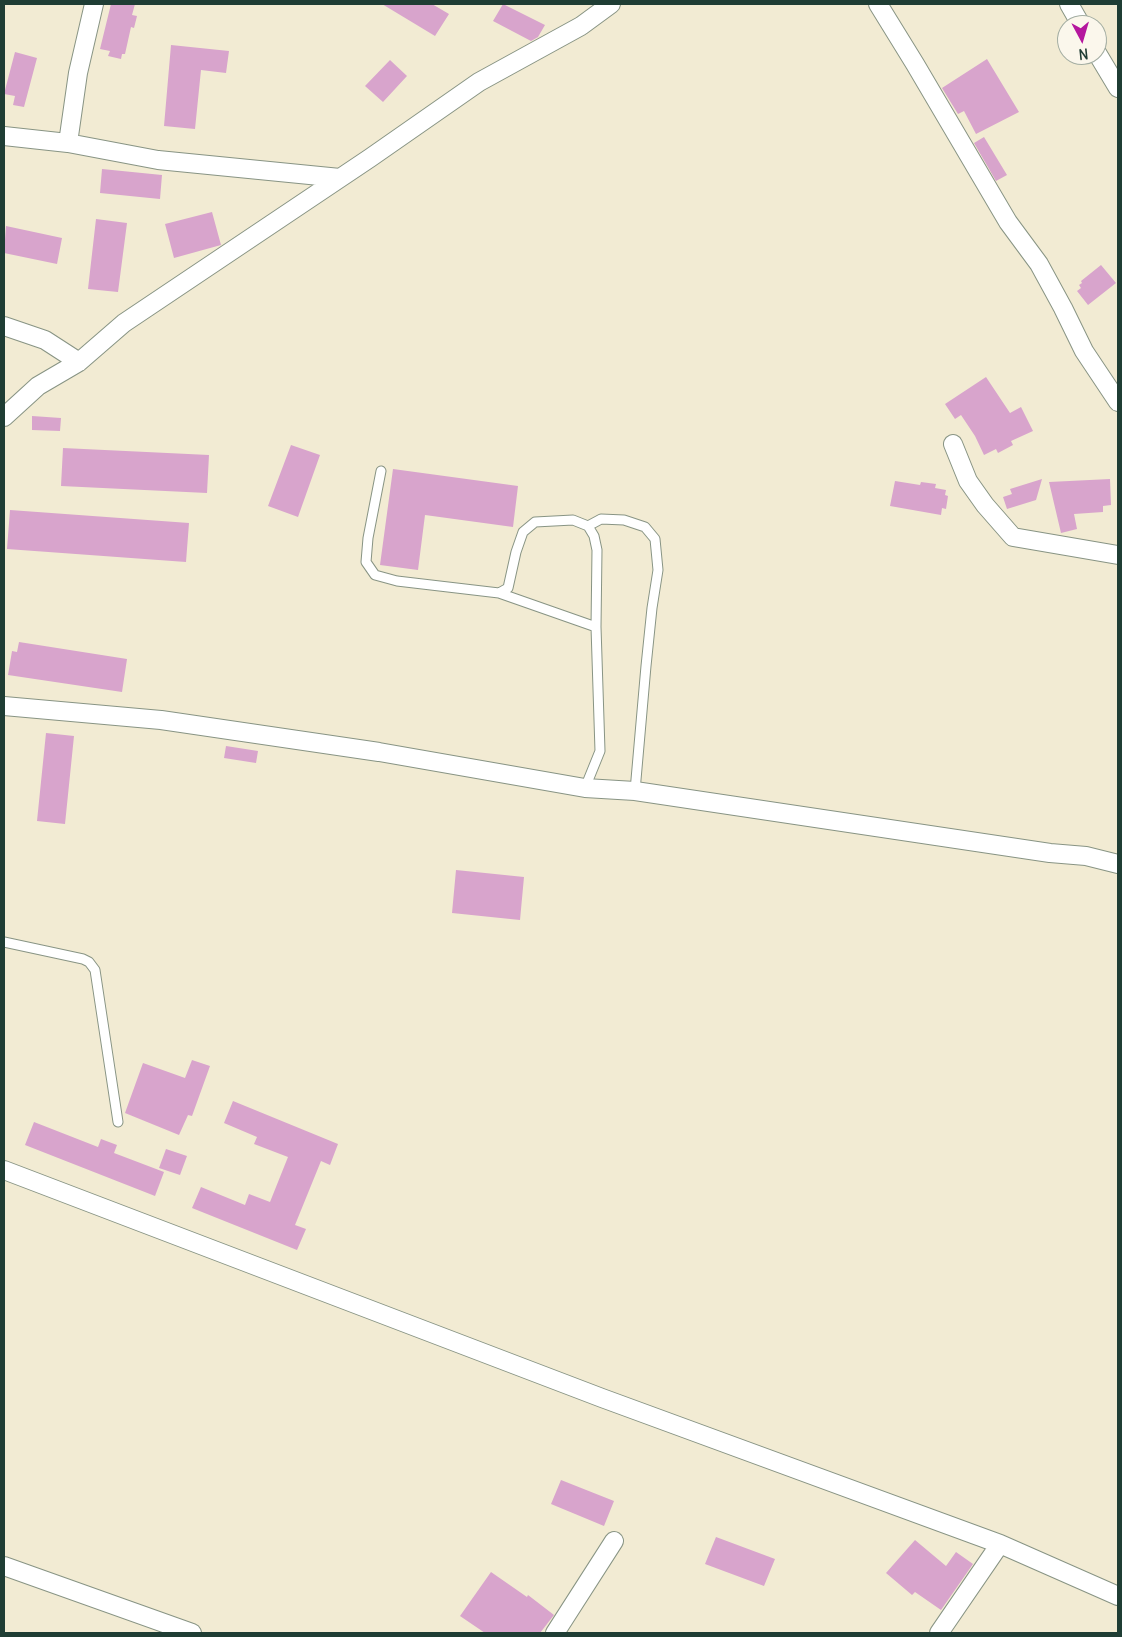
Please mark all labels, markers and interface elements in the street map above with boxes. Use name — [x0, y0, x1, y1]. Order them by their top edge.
north arrow — [1057, 15, 1107, 65]
text: N — [1078, 44, 1089, 63]

